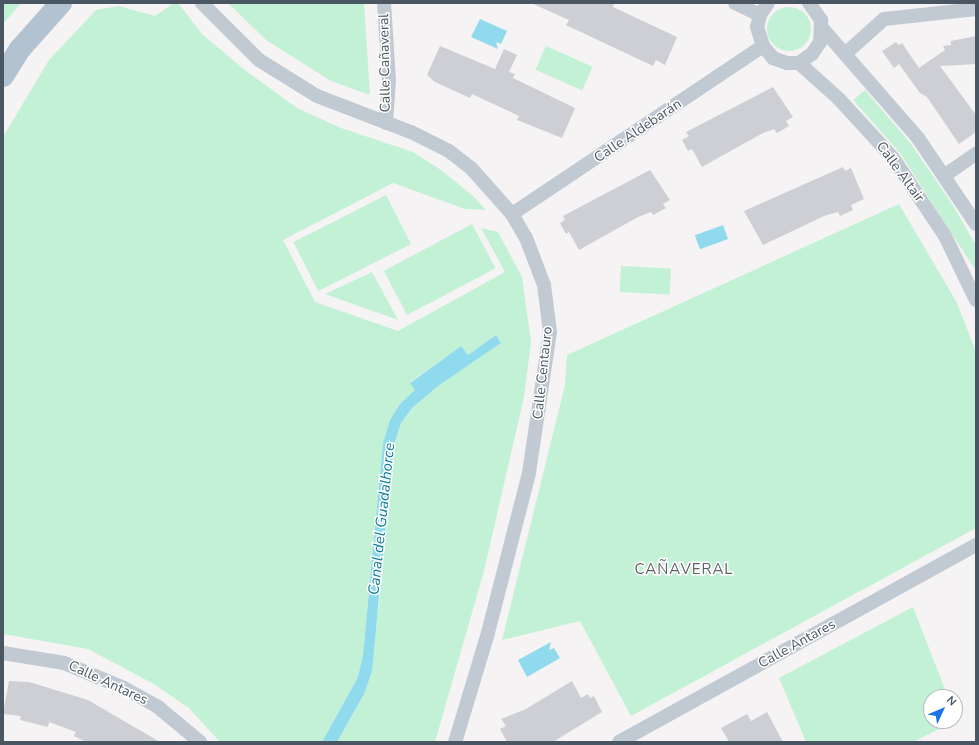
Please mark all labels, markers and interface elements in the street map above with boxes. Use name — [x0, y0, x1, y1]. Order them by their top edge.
street label: Calle Cañaveral — [376, 13, 394, 113]
street label: Calle Aldebarán — [591, 96, 685, 166]
street label: Calle Altair — [872, 138, 928, 206]
street label: Calle Centauro — [530, 326, 556, 420]
water label: Canal del Guadalhorce — [365, 442, 399, 596]
district label: CAÑAVERAL — [634, 561, 734, 579]
street label: Calle Antares — [756, 616, 838, 672]
street label: Calle Antares — [66, 657, 150, 709]
north arrow — [923, 689, 963, 729]
text: N — [943, 693, 960, 709]

